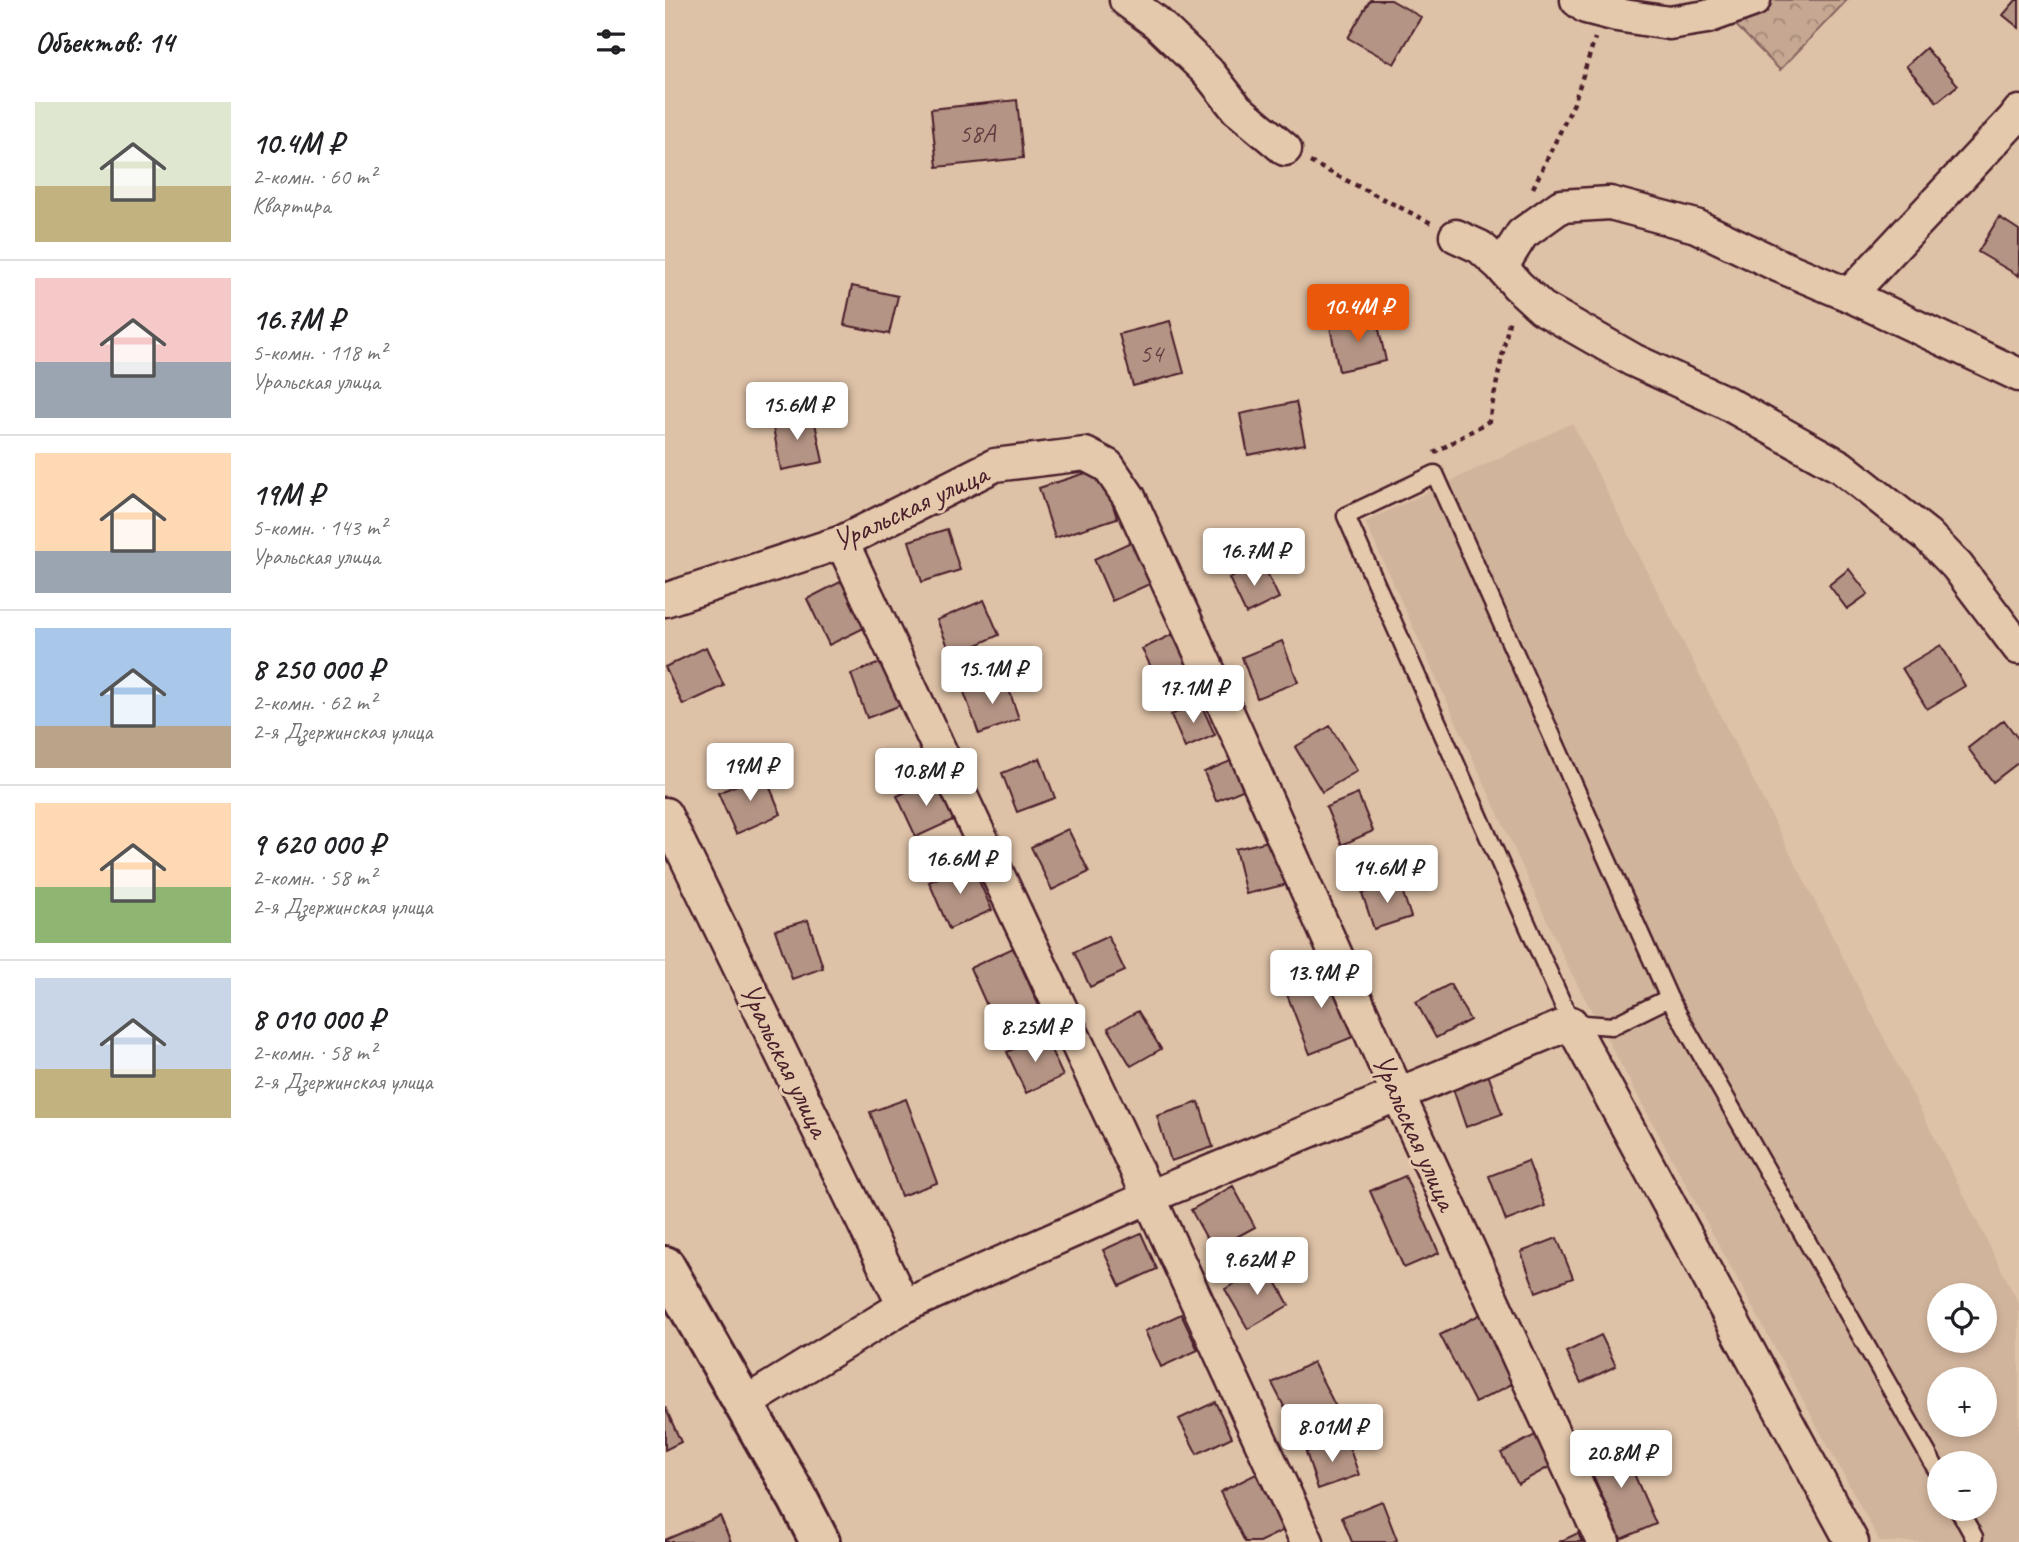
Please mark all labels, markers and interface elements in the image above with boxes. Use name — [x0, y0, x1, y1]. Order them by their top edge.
text: Объектов: 14 — [35, 23, 174, 61]
icon: filters — [592, 23, 630, 61]
house number: 58А — [959, 117, 997, 150]
text: 10.4M ₽ — [252, 124, 343, 162]
icon: home — [91, 130, 175, 214]
text: 2-комн. · 60 m² — [252, 162, 376, 191]
text: Квартира — [252, 191, 330, 220]
pin: 10.4M ₽ — [1293, 284, 1423, 344]
text: 10.4M ₽ — [1323, 292, 1393, 321]
text: 16.7M ₽ — [252, 300, 344, 338]
icon: home — [91, 306, 175, 390]
house number: 54 — [1139, 337, 1165, 370]
text: 5-комн. · 118 m² — [252, 338, 386, 367]
text: Уральская улица — [252, 367, 380, 396]
pin: 15.6M ₽ — [732, 382, 862, 442]
text: 15.6M ₽ — [762, 390, 832, 419]
street label: Уральская улица — [826, 453, 996, 559]
text: 19M ₽ — [252, 475, 323, 513]
icon: home — [91, 481, 175, 565]
text: 5-комн. · 143 m² — [252, 513, 386, 542]
pin: 16.7M ₽ — [1189, 528, 1319, 588]
text: 16.7M ₽ — [1219, 536, 1289, 565]
text: Уральская улица — [252, 542, 380, 571]
pin: 15.1M ₽ — [927, 646, 1057, 706]
text: 8 250 000 ₽ — [252, 650, 383, 688]
text: 15.1M ₽ — [957, 654, 1027, 683]
icon: home — [91, 656, 175, 740]
pin: 17.1M ₽ — [1128, 666, 1258, 725]
text: 17.1M ₽ — [1158, 673, 1228, 702]
text: 2-комн. · 62 m² — [252, 688, 376, 717]
text: 2-я Дзержинская улица — [252, 717, 433, 746]
pin: 19M ₽ — [701, 744, 799, 803]
pin: 10.8M ₽ — [861, 748, 991, 808]
text: 19M ₽ — [723, 751, 777, 780]
text: 10.8M ₽ — [891, 756, 961, 785]
text: 9 620 000 ₽ — [252, 825, 384, 863]
icon: home — [91, 831, 175, 915]
pin: 16.6M ₽ — [895, 836, 1025, 896]
text: 16.6M ₽ — [925, 844, 995, 873]
pin: 14.6M ₽ — [1322, 846, 1452, 905]
text: 14.6M ₽ — [1352, 853, 1422, 882]
text: 2-комн. · 58 m² — [252, 863, 376, 892]
text: 2-я Дзержинская улица — [252, 892, 433, 921]
pin: 13.9M ₽ — [1256, 950, 1386, 1010]
text: 13.9M ₽ — [1286, 958, 1356, 987]
street label: Уральская улица — [731, 977, 840, 1146]
text: 8 010 000 ₽ — [252, 1000, 384, 1038]
pin: 8.25M ₽ — [970, 1004, 1100, 1064]
icon: home — [91, 1006, 175, 1090]
text: 8.25M ₽ — [1000, 1012, 1070, 1041]
text: 2-комн. · 58 m² — [252, 1038, 376, 1067]
street label: Уральская улица — [1364, 1048, 1467, 1218]
text: 2-я Дзержинская улица — [252, 1067, 433, 1096]
pin: 9.62M ₽ — [1192, 1238, 1322, 1297]
text: 9.62M ₽ — [1222, 1245, 1292, 1274]
map controls — [1927, 1283, 1997, 1521]
button: locate — [1927, 1283, 1997, 1353]
button: + — [1927, 1367, 1997, 1437]
pin: 8.01M ₽ — [1267, 1404, 1397, 1464]
text: 8.01M ₽ — [1297, 1412, 1367, 1441]
pin: 20.8M ₽ — [1556, 1430, 1686, 1490]
text: 20.8M ₽ — [1586, 1438, 1656, 1467]
button: − — [1927, 1451, 1997, 1521]

